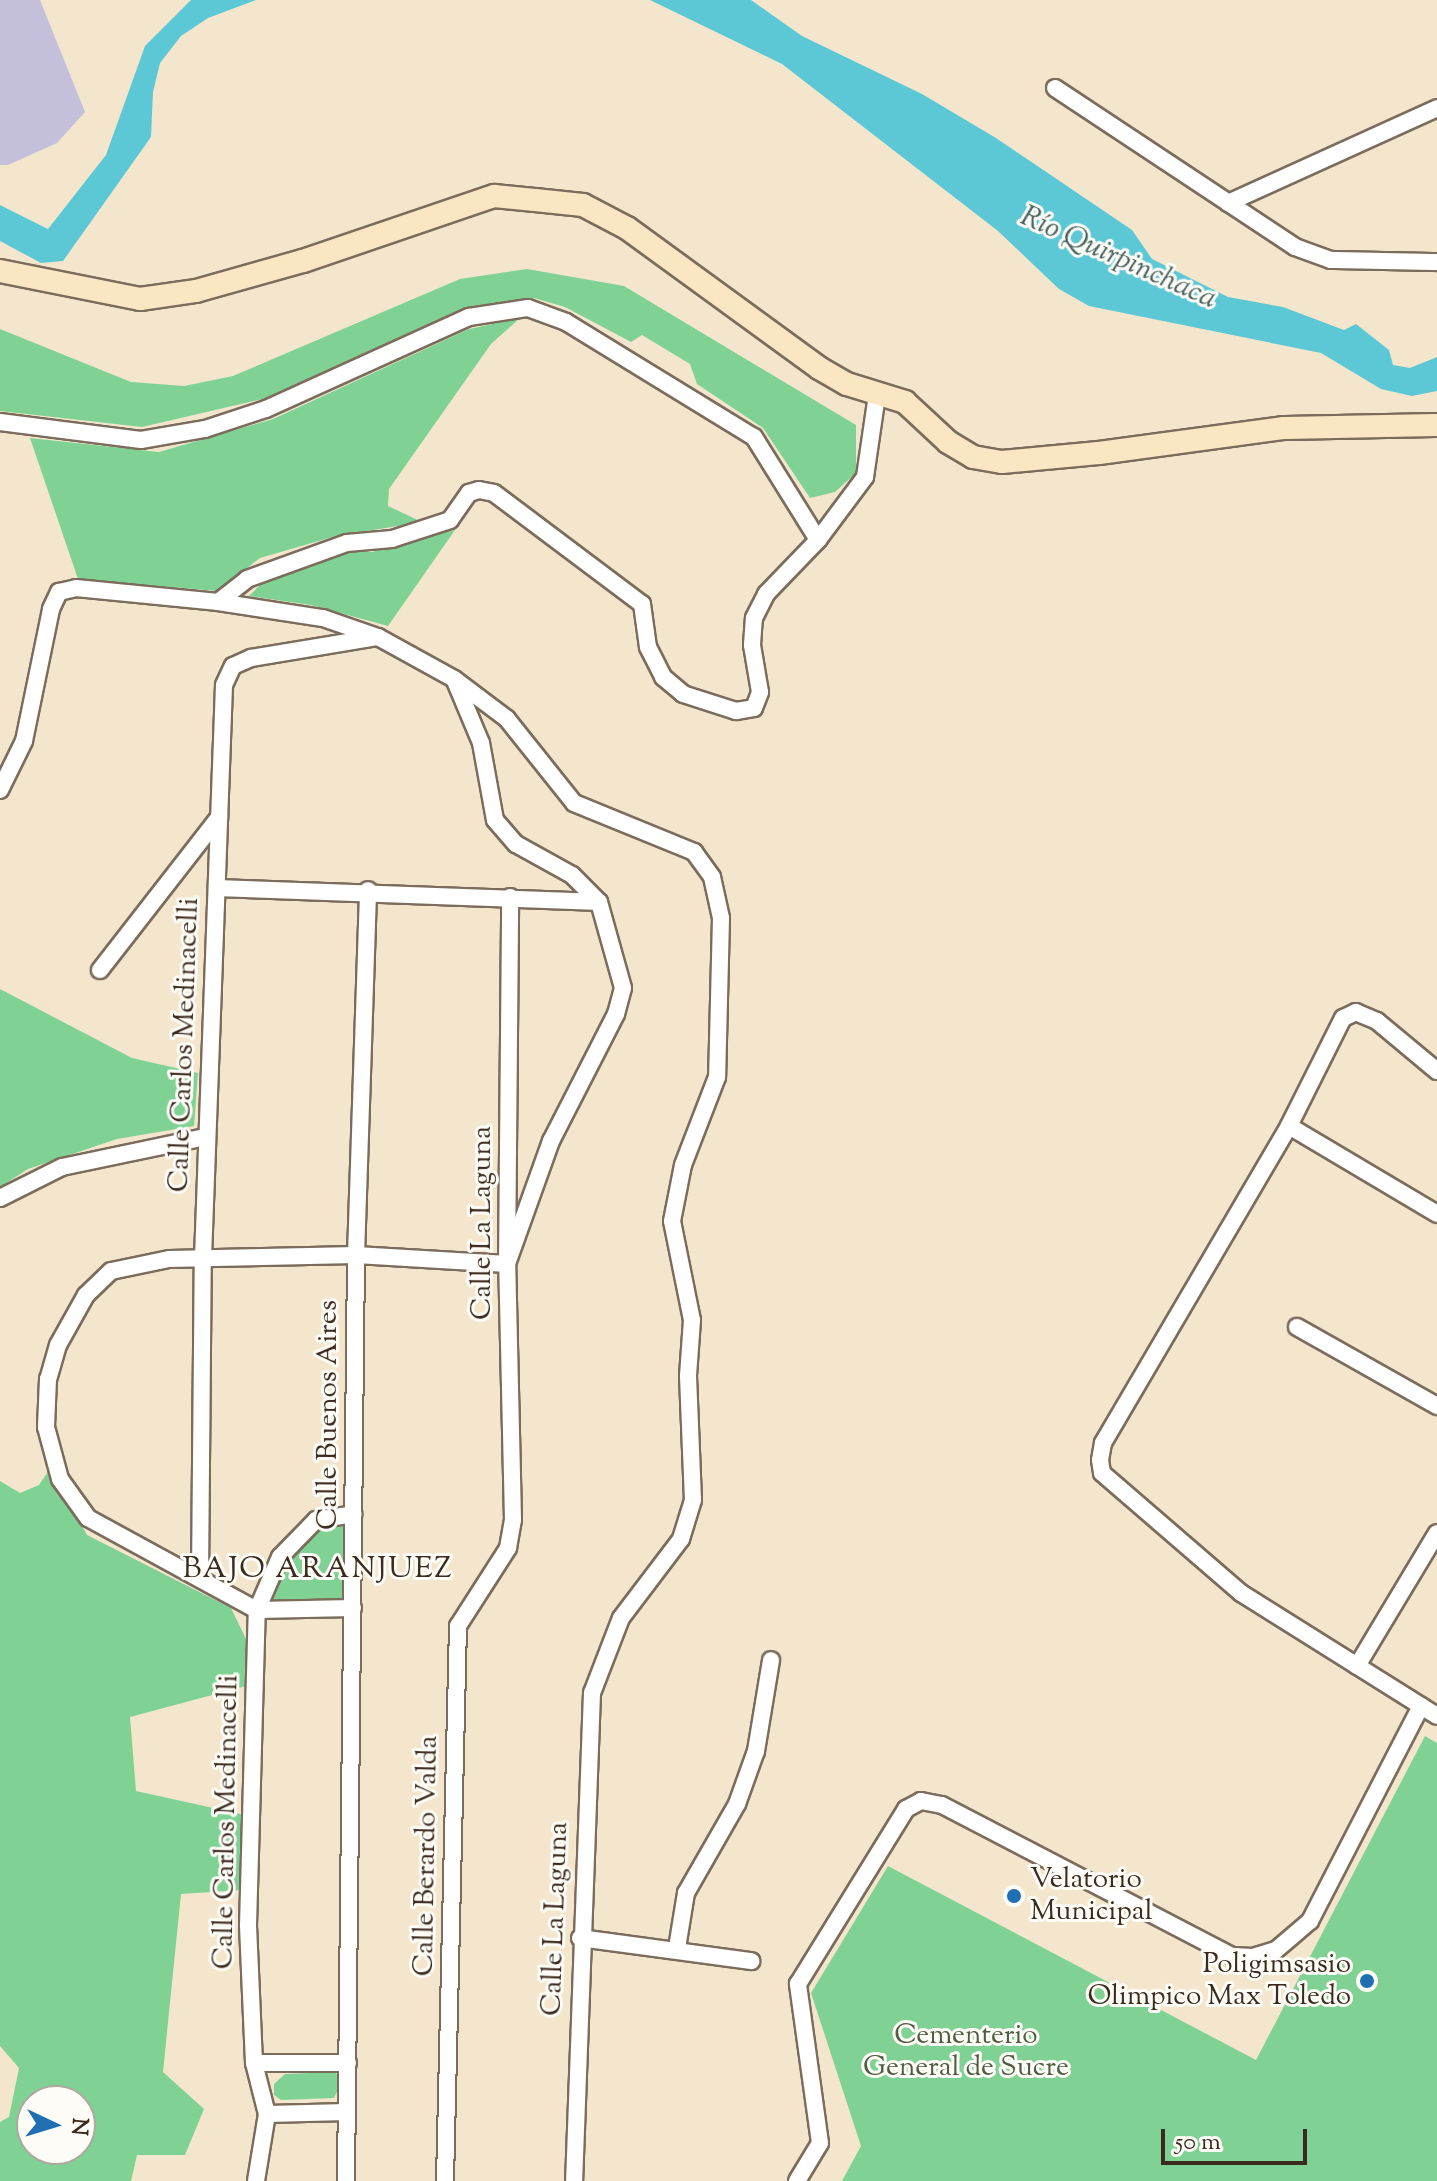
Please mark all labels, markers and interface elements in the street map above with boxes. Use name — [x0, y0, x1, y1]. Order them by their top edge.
water label: Río Quirpinchaca — [1014, 200, 1222, 318]
street label: Calle Carlos Medinacelli — [163, 897, 207, 1193]
street label: Calle La Laguna — [466, 1126, 500, 1320]
street label: Calle Buenos Aires — [312, 1300, 346, 1530]
district label: BAJO ARANJUEZ — [183, 1552, 453, 1588]
street label: Calle Carlos Medinacelli — [208, 1674, 246, 1970]
street label: Calle Berardo Valda — [408, 1735, 446, 1977]
street label: Calle La Laguna — [536, 1822, 576, 2016]
place label: Velatorio Municipal — [1030, 1863, 1153, 1929]
marker: Velatorio Municipal — [1005, 1887, 1023, 1905]
place label: Poligimsasio Olimpico Max Toledo — [1087, 1948, 1351, 2014]
marker: Poligimsasio Olimpico Max Toledo — [1358, 1972, 1376, 1990]
park label: Cementerio General de Sucre — [863, 2019, 1069, 2085]
north arrow — [16, 2085, 96, 2165]
scale bar — [1165, 2113, 1311, 2163]
text: N — [61, 2117, 95, 2136]
text: 50 m — [1175, 2126, 1221, 2160]

